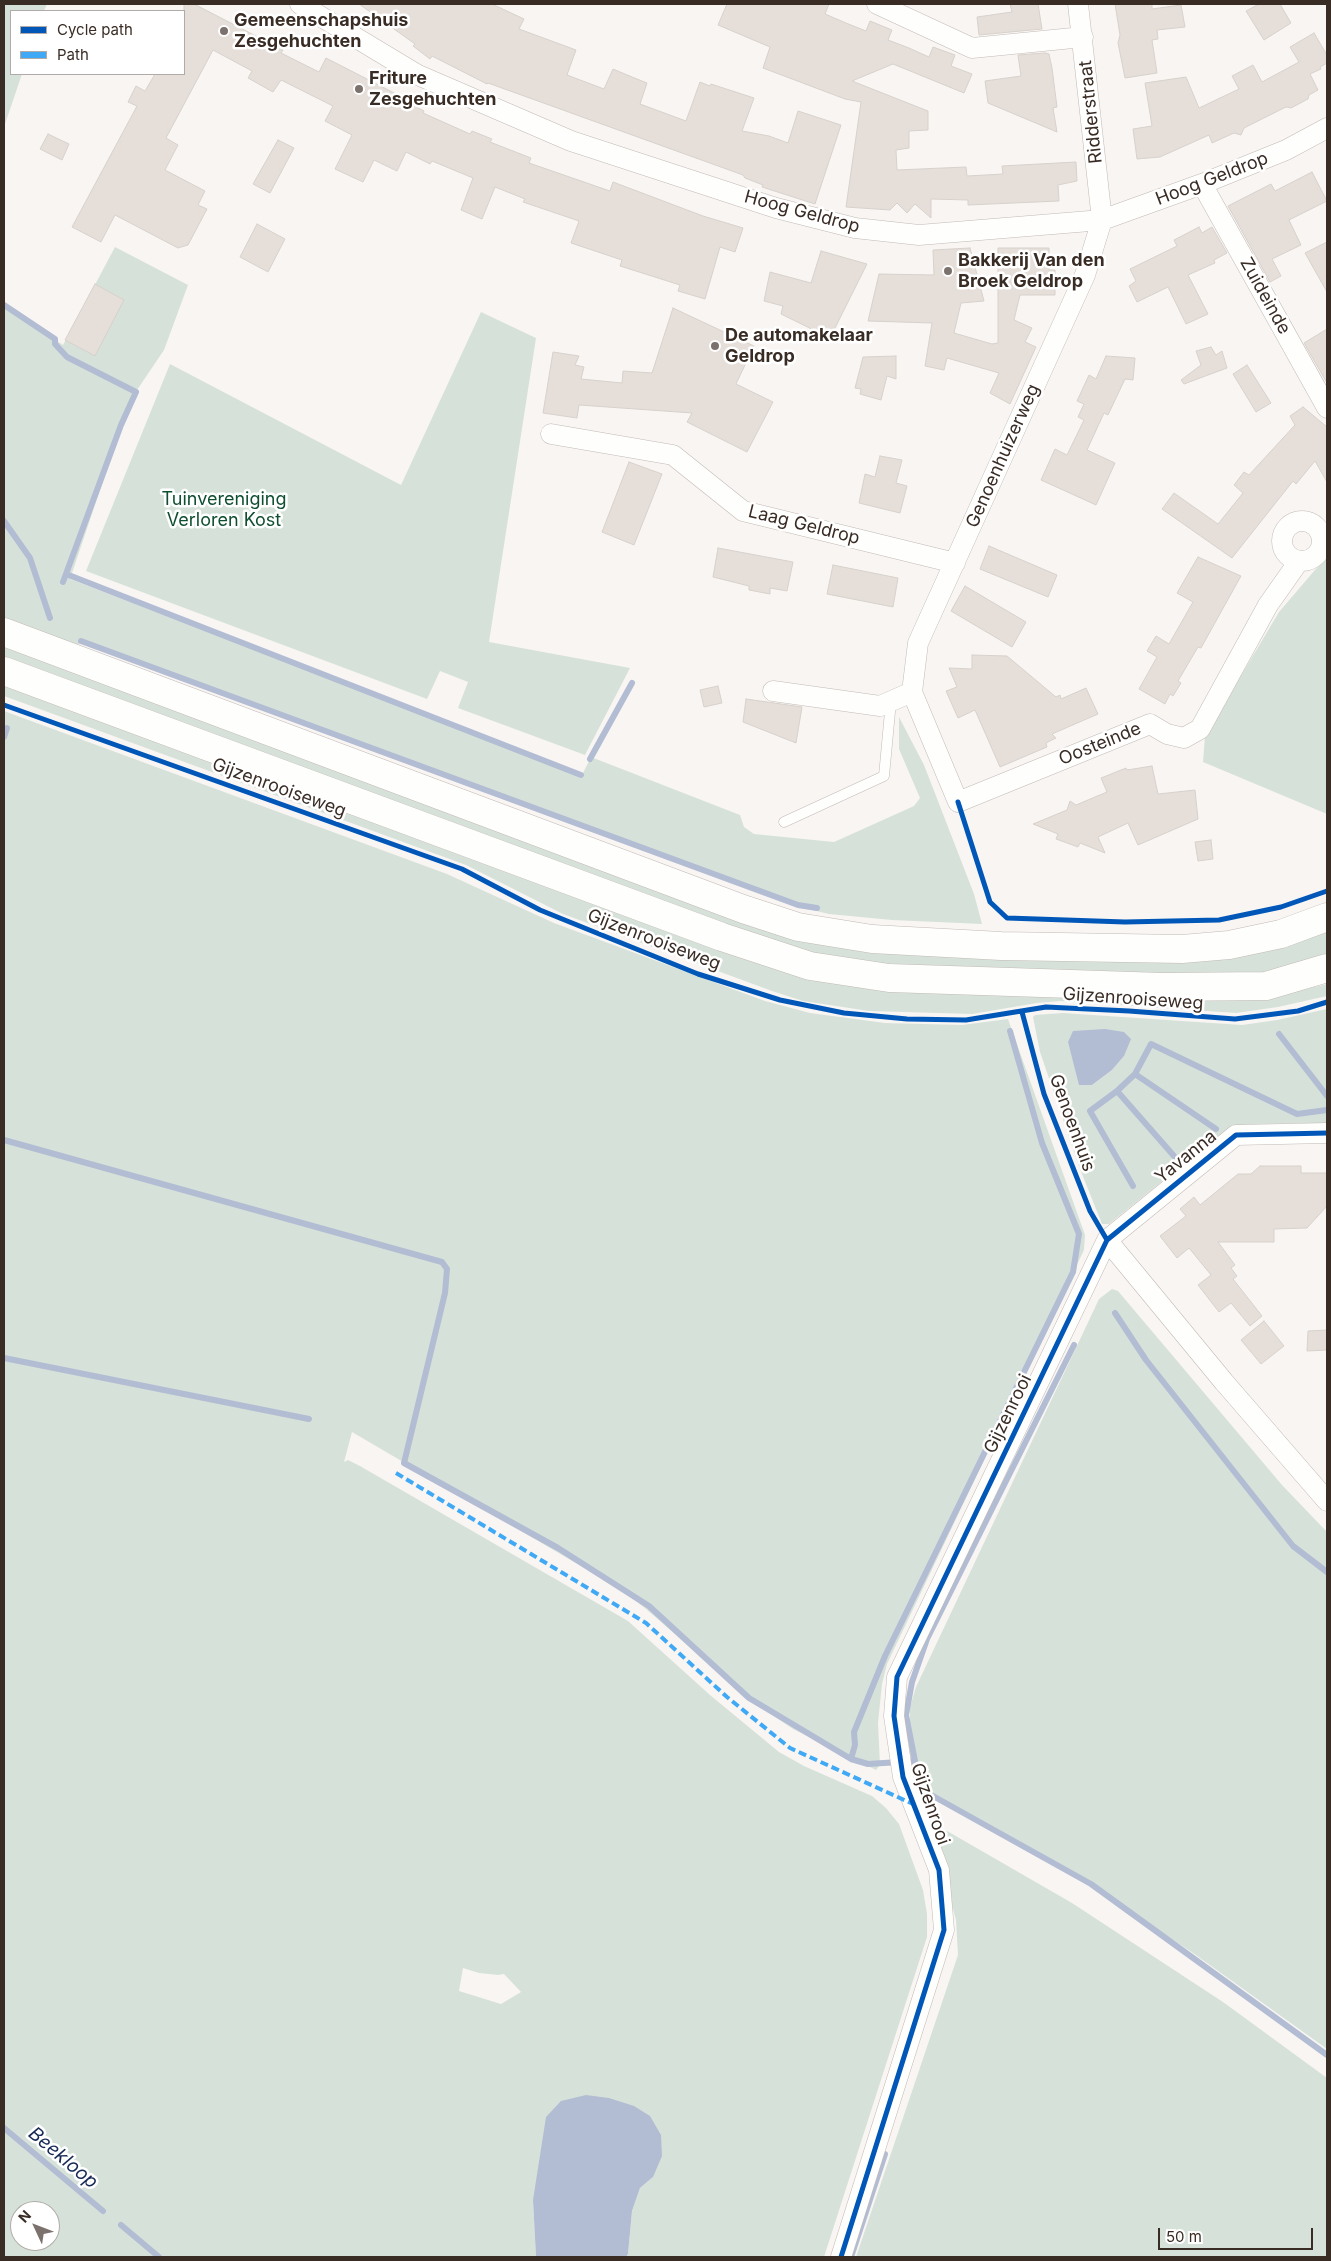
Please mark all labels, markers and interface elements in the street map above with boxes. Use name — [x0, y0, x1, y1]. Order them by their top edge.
legend — [10, 10, 185, 75]
place label: Gemeenschapshuis Zesgehuchten — [234, 10, 408, 52]
text: Cycle path — [57, 20, 133, 39]
marker: Gemeenschapshuis Zesgehuchten — [218, 25, 230, 37]
text: Path — [57, 45, 89, 64]
street label: Ridderstraat — [1075, 59, 1107, 165]
place label: Friture Zesgehuchten — [369, 68, 496, 110]
marker: Friture Zesgehuchten — [353, 83, 365, 95]
street label: Hoog Geldrop — [1153, 148, 1271, 210]
street label: Hoog Geldrop — [742, 186, 862, 238]
place label: Bakkerij Van den Broek Geldrop — [958, 250, 1105, 292]
street label: Zuideinde — [1235, 254, 1295, 338]
marker: Bakkerij Van den Broek Geldrop — [942, 265, 954, 277]
place label: De automakelaar Geldrop — [725, 325, 873, 368]
marker: De automakelaar Geldrop — [709, 340, 721, 352]
street label: Genoenhuizerweg — [962, 381, 1044, 531]
park label: Tuinvereniging Verloren Kost — [162, 489, 286, 532]
street label: Laag Geldrop — [746, 501, 862, 549]
street label: Oosteinde — [1056, 718, 1144, 770]
street label: Gijzenrooiseweg — [209, 754, 349, 822]
street label: Gijzenrooiseweg — [584, 905, 724, 975]
street label: Gijzenrooiseweg — [1062, 983, 1204, 1015]
street label: Genoenhuis — [1044, 1072, 1100, 1174]
street label: Yavanna — [1151, 1126, 1221, 1188]
street label: Gijzenrooi — [980, 1371, 1036, 1457]
street label: Gijzenrooi — [906, 1760, 954, 1848]
water label: Beekloop — [24, 2122, 102, 2194]
north arrow — [10, 2201, 60, 2251]
text: N — [15, 2206, 34, 2226]
scale bar — [1161, 2218, 1316, 2250]
text: 50 m — [1166, 2227, 1202, 2246]

